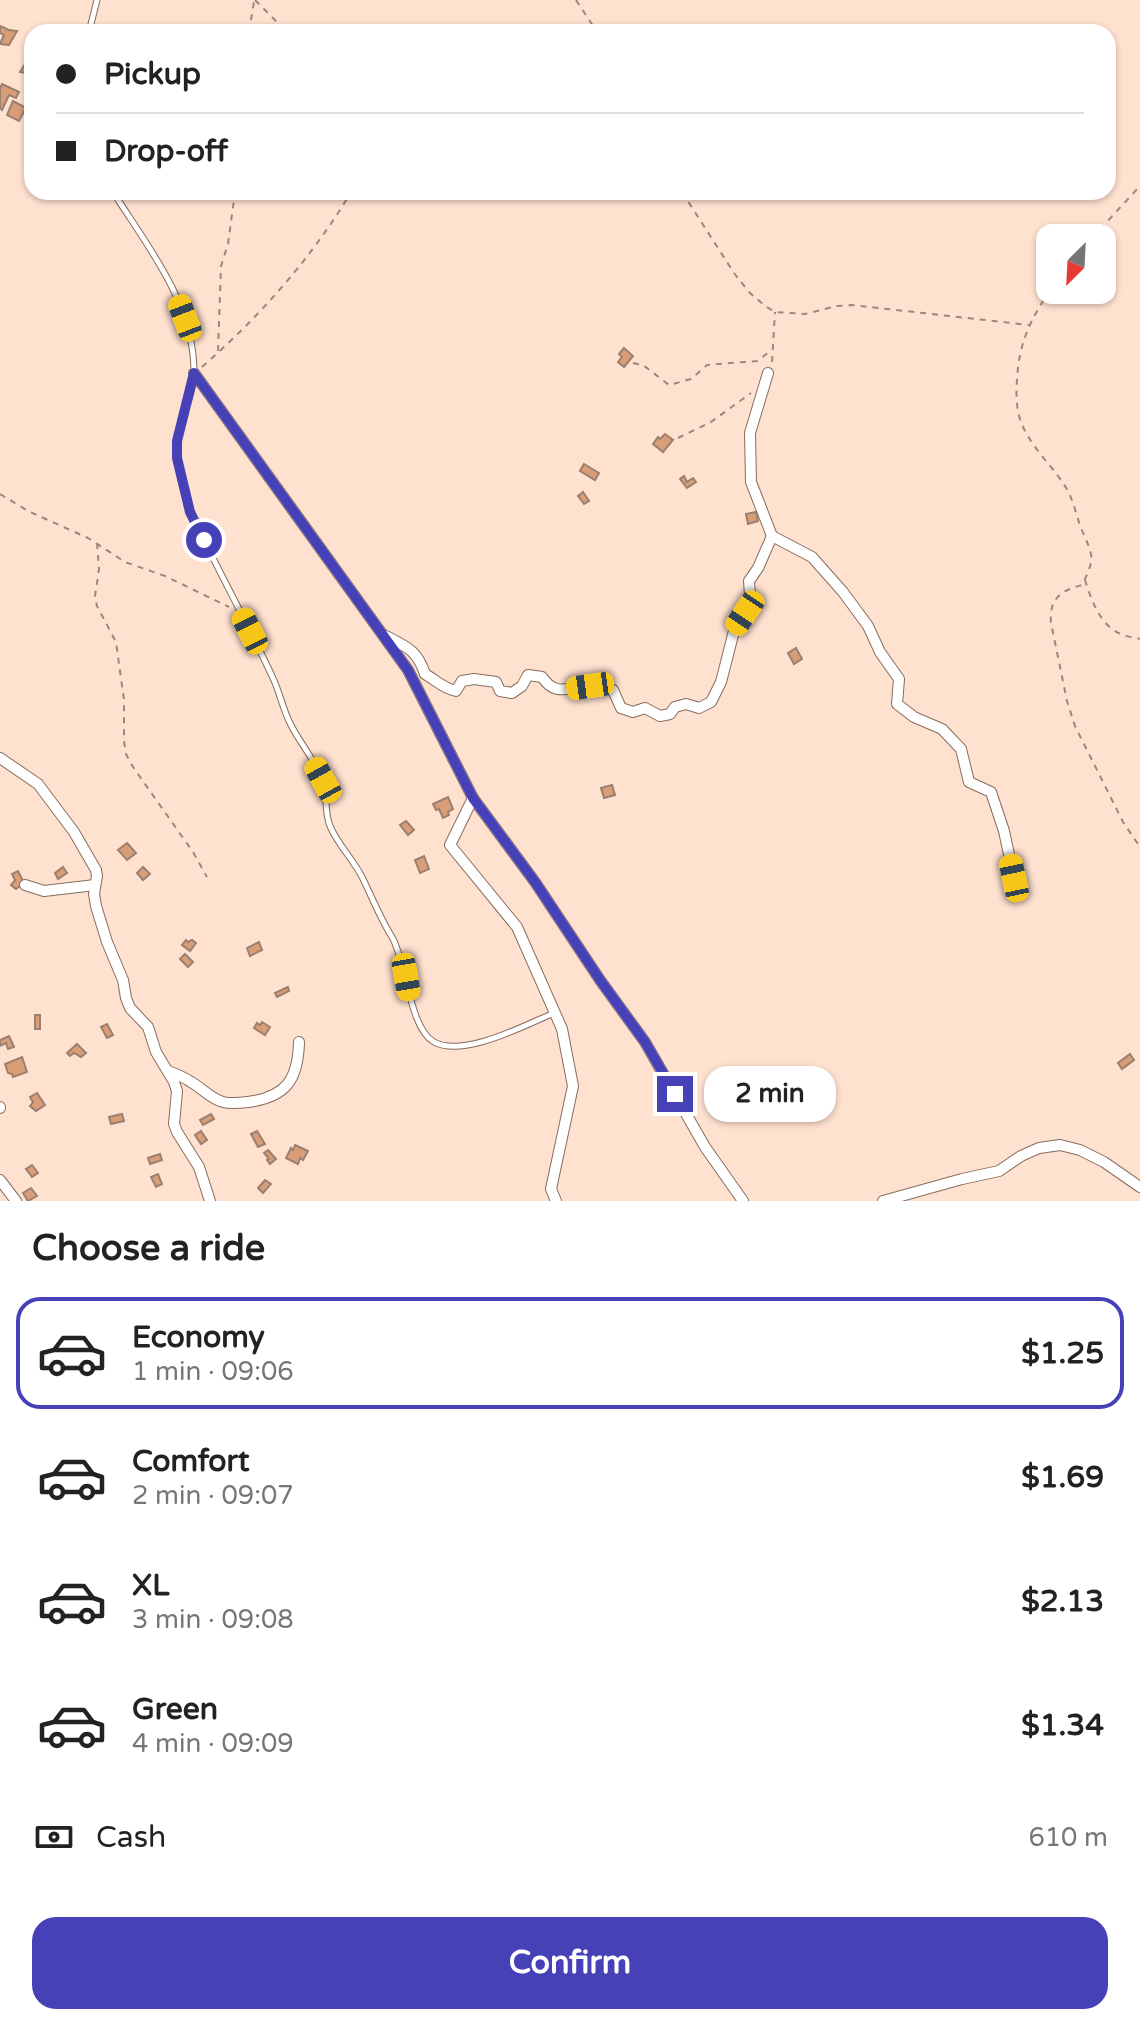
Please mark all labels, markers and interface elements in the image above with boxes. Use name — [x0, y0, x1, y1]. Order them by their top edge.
text: Pickup — [104, 56, 201, 93]
text: Drop-off — [104, 133, 228, 170]
north arrow — [1036, 224, 1116, 304]
map controls — [1036, 224, 1116, 304]
car — [165, 291, 205, 345]
route start — [186, 522, 222, 558]
car — [722, 586, 768, 640]
car — [228, 604, 272, 658]
car — [565, 671, 615, 701]
car — [301, 753, 345, 807]
car — [997, 852, 1031, 904]
car — [390, 951, 422, 1003]
callout: 2 min — [703, 1066, 835, 1122]
route end — [657, 1076, 693, 1112]
text: 2 min — [735, 1078, 805, 1109]
text: Choose a ride — [32, 1227, 265, 1270]
icon: car — [36, 1317, 108, 1389]
text: Economy — [132, 1319, 265, 1356]
text: $1.25 — [1021, 1335, 1104, 1372]
text: 1 min · 09:06 — [132, 1356, 294, 1387]
icon: car — [36, 1441, 108, 1513]
text: Comfort — [132, 1443, 250, 1480]
text: $1.69 — [1021, 1459, 1104, 1496]
text: 2 min · 09:07 — [132, 1480, 294, 1511]
icon: car — [36, 1565, 108, 1637]
text: XL — [132, 1567, 169, 1604]
text: $2.13 — [1021, 1583, 1104, 1620]
text: 3 min · 09:08 — [132, 1604, 294, 1635]
icon: car — [36, 1689, 108, 1761]
text: Green — [132, 1691, 218, 1728]
text: $1.34 — [1021, 1707, 1104, 1744]
text: 4 min · 09:09 — [132, 1728, 294, 1759]
icon: cash — [32, 1815, 76, 1859]
text: Cash — [96, 1819, 166, 1856]
text: 610 m — [1028, 1822, 1108, 1853]
button: Confirm — [32, 1917, 1108, 2009]

